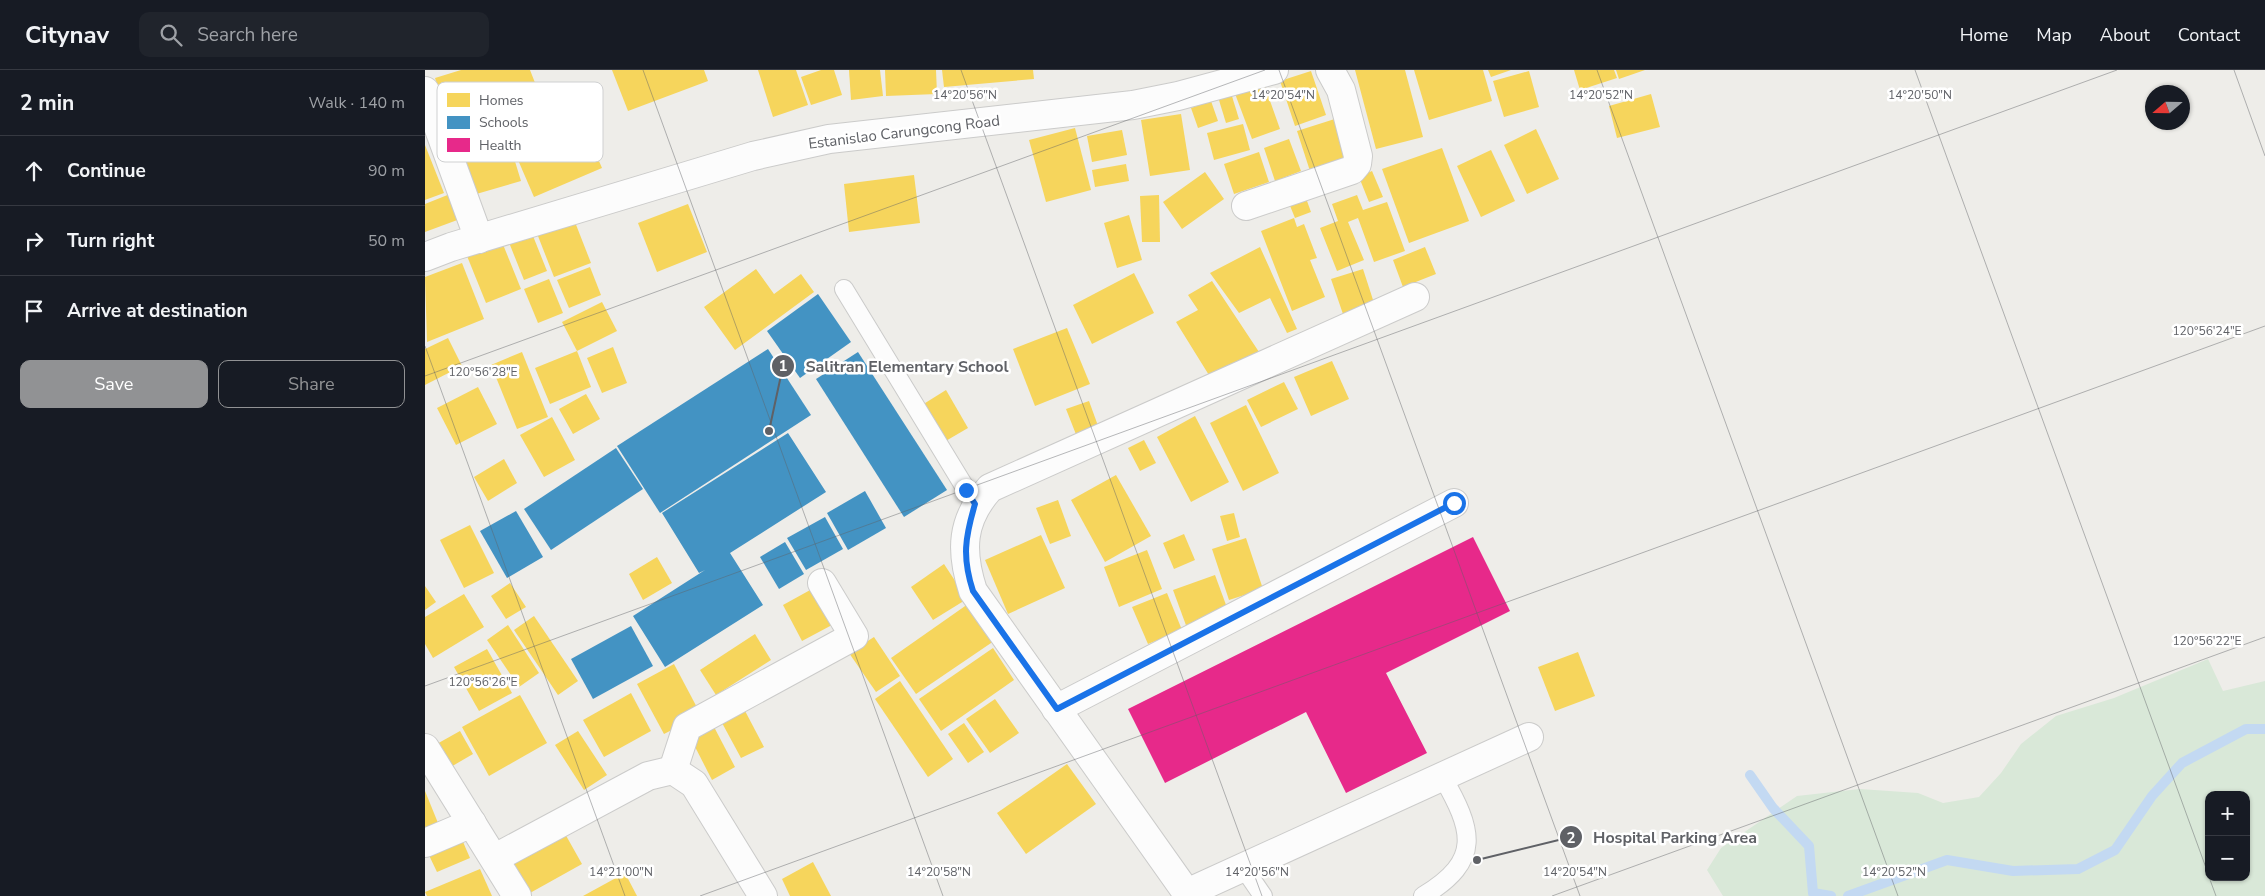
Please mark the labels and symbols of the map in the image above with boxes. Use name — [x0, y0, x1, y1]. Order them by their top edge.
legend — [437, 82, 603, 162]
north arrow — [2145, 85, 2190, 130]
text: 14°20'56"N — [933, 87, 997, 103]
text: 14°20'54"N — [1251, 87, 1315, 103]
text: 14°20'52"N — [1569, 87, 1633, 103]
text: 14°20'50"N — [1888, 87, 1952, 103]
text: Homes — [479, 91, 524, 110]
street label: Estanislao Carungcong Road — [807, 110, 1001, 154]
text: Schools — [479, 113, 529, 132]
text: Health — [479, 136, 521, 155]
text: 120°56'24"E — [2172, 323, 2242, 339]
callout: Salitran Elementary School — [770, 350, 1018, 381]
text: 1 — [778, 356, 788, 376]
text: Salitran Elementary School — [805, 356, 1009, 378]
text: 120°56'28"E — [448, 364, 518, 380]
route end — [955, 479, 978, 502]
route start — [1443, 492, 1466, 515]
text: 120°56'22"E — [2172, 633, 2242, 649]
text: 120°56'26"E — [448, 674, 518, 690]
callout: Hospital Parking Area — [1558, 822, 1767, 853]
text: Hospital Parking Area — [1593, 827, 1757, 849]
text: 2 — [1566, 828, 1576, 848]
text: 14°21'00"N — [589, 864, 653, 880]
text: 14°20'58"N — [907, 864, 971, 880]
text: 14°20'56"N — [1225, 864, 1289, 880]
text: 14°20'54"N — [1543, 864, 1607, 880]
text: 14°20'52"N — [1862, 864, 1926, 880]

